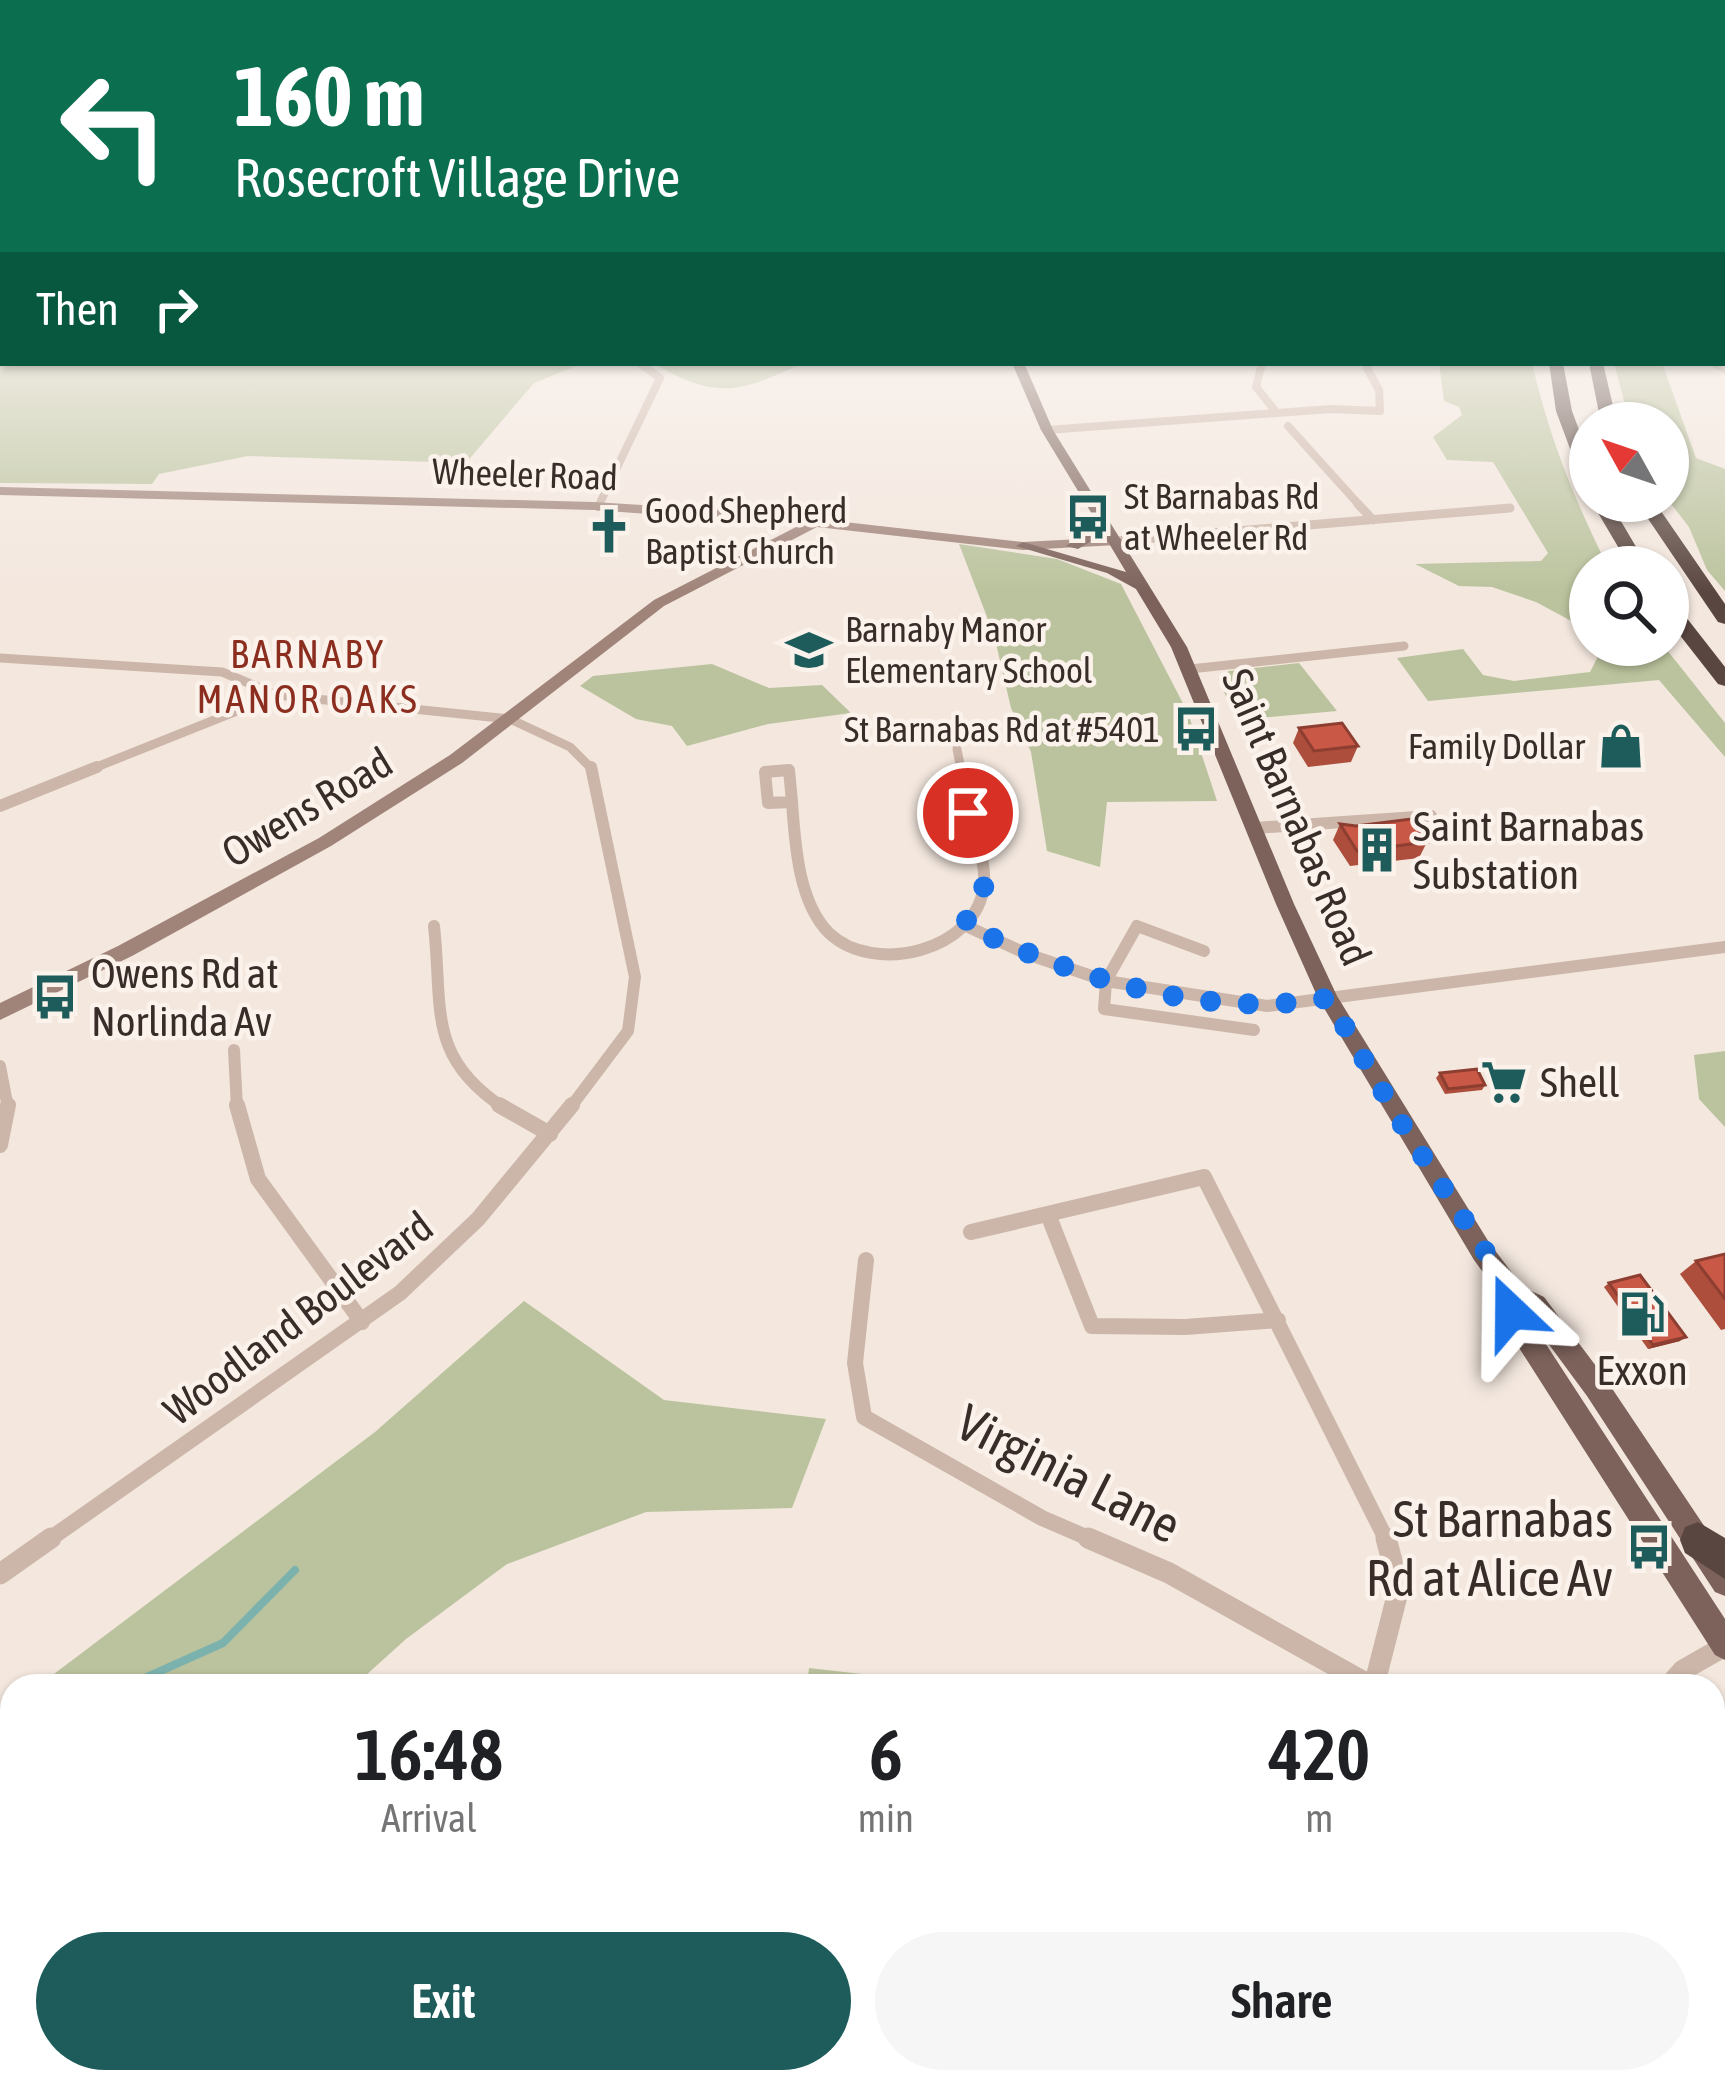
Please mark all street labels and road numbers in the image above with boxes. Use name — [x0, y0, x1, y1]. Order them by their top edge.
street label: Wheeler Road — [431, 450, 619, 498]
street label: Saint Barnabas Road — [1213, 662, 1381, 972]
street label: Owens Road — [213, 738, 401, 876]
street label: Woodland Boulevard — [154, 1202, 442, 1434]
street label: Virginia Lane — [948, 1392, 1190, 1554]

